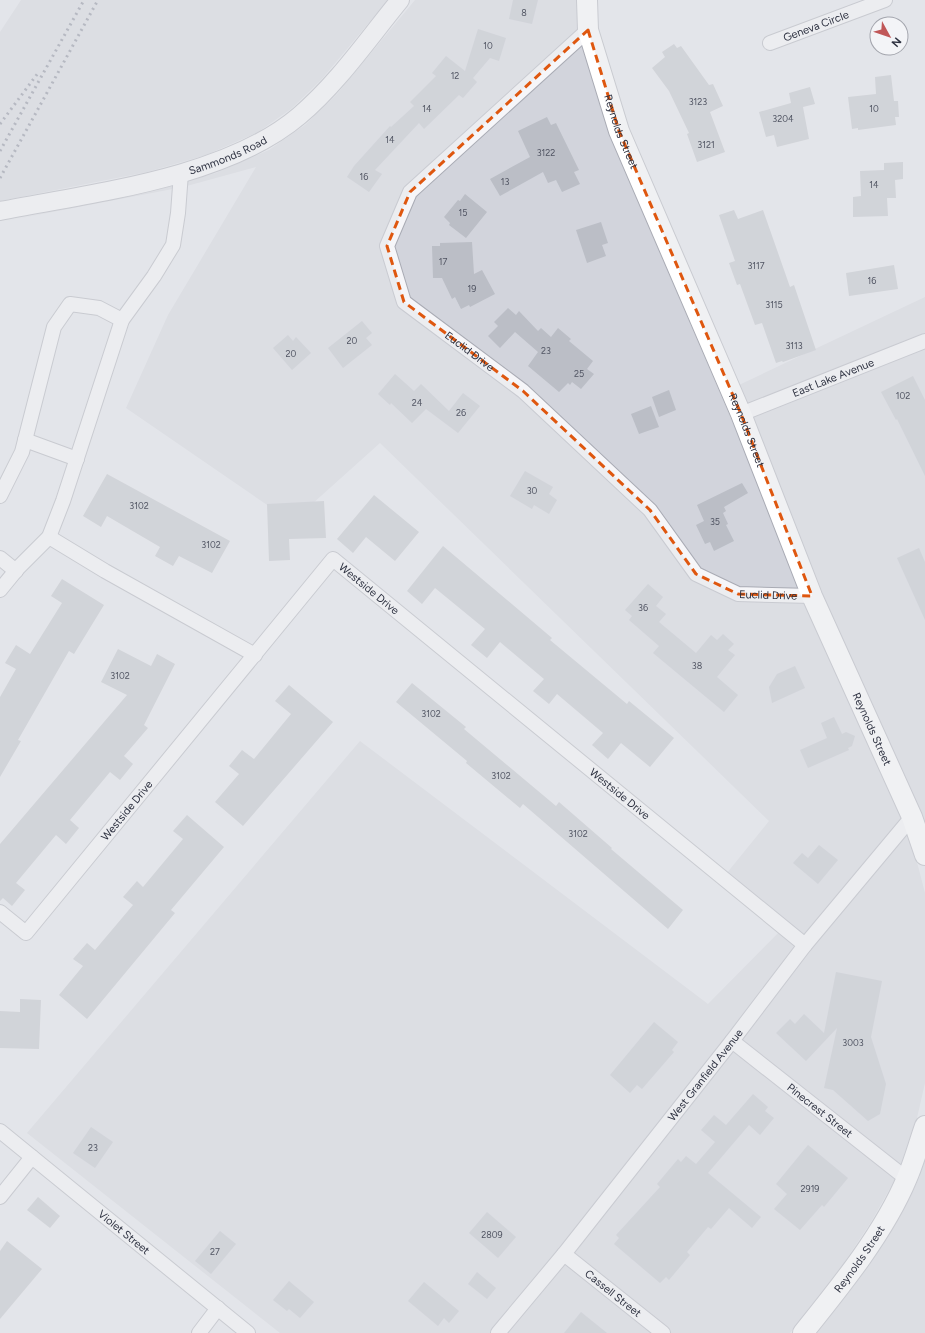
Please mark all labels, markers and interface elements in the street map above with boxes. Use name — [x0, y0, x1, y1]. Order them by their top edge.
house number: 8 — [521, 7, 527, 18]
street label: Geneva Circle — [782, 8, 851, 44]
north arrow — [869, 16, 909, 56]
text: N — [889, 35, 904, 50]
house number: 10 — [483, 40, 493, 51]
house number: 12 — [451, 70, 459, 81]
street label: Reynolds Street — [601, 93, 641, 171]
house number: 3123 — [689, 96, 707, 107]
house number: 14 — [422, 103, 432, 114]
house number: 10 — [869, 103, 879, 114]
house number: 3204 — [772, 113, 794, 124]
street label: Sammonds Road — [187, 134, 269, 178]
house number: 14 — [385, 134, 395, 145]
house number: 3121 — [697, 139, 715, 150]
house number: 3122 — [537, 147, 555, 158]
house number: 16 — [360, 171, 368, 182]
house number: 13 — [501, 176, 509, 187]
house number: 14 — [869, 179, 879, 190]
house number: 15 — [459, 207, 467, 218]
house number: 17 — [439, 256, 447, 267]
house number: 3117 — [747, 260, 765, 271]
house number: 16 — [868, 275, 876, 286]
house number: 19 — [468, 283, 476, 294]
house number: 3115 — [765, 299, 783, 310]
street label: Euclid Drive — [442, 329, 497, 374]
house number: 20 — [347, 335, 358, 346]
house number: 3113 — [785, 340, 803, 351]
house number: 23 — [541, 345, 551, 356]
house number: 20 — [286, 348, 297, 359]
street label: East Lake Avenue — [791, 356, 876, 400]
house number: 25 — [574, 368, 584, 379]
house number: 102 — [896, 390, 910, 401]
street label: Reynolds Street — [726, 391, 767, 469]
house number: 24 — [412, 397, 423, 408]
house number: 26 — [456, 407, 466, 418]
house number: 30 — [527, 485, 538, 496]
house number: 3102 — [129, 500, 149, 511]
house number: 35 — [710, 516, 720, 527]
house number: 3102 — [201, 539, 221, 550]
street label: Westside Drive — [336, 561, 402, 617]
street label: Euclid Drive — [739, 588, 797, 603]
house number: 36 — [638, 602, 648, 613]
house number: 38 — [692, 660, 703, 671]
house number: 3102 — [110, 670, 130, 681]
street label: Reynolds Street — [850, 691, 894, 768]
house number: 3102 — [421, 708, 441, 719]
street label: Westside Drive — [587, 766, 652, 822]
house number: 3102 — [491, 770, 511, 781]
street label: Westside Drive — [99, 778, 155, 843]
house number: 3102 — [568, 828, 588, 839]
street label: West Granfield Avenue — [665, 1027, 746, 1124]
house number: 3003 — [842, 1037, 864, 1048]
street label: Pinecrest Street — [784, 1081, 855, 1141]
house number: 23 — [88, 1142, 98, 1153]
house number: 2919 — [801, 1183, 819, 1194]
street label: Violet Street — [95, 1208, 152, 1257]
street label: Reynolds Street — [832, 1223, 888, 1295]
house number: 2809 — [481, 1229, 503, 1240]
house number: 27 — [210, 1246, 220, 1257]
street label: Cassell Street — [582, 1267, 644, 1320]

